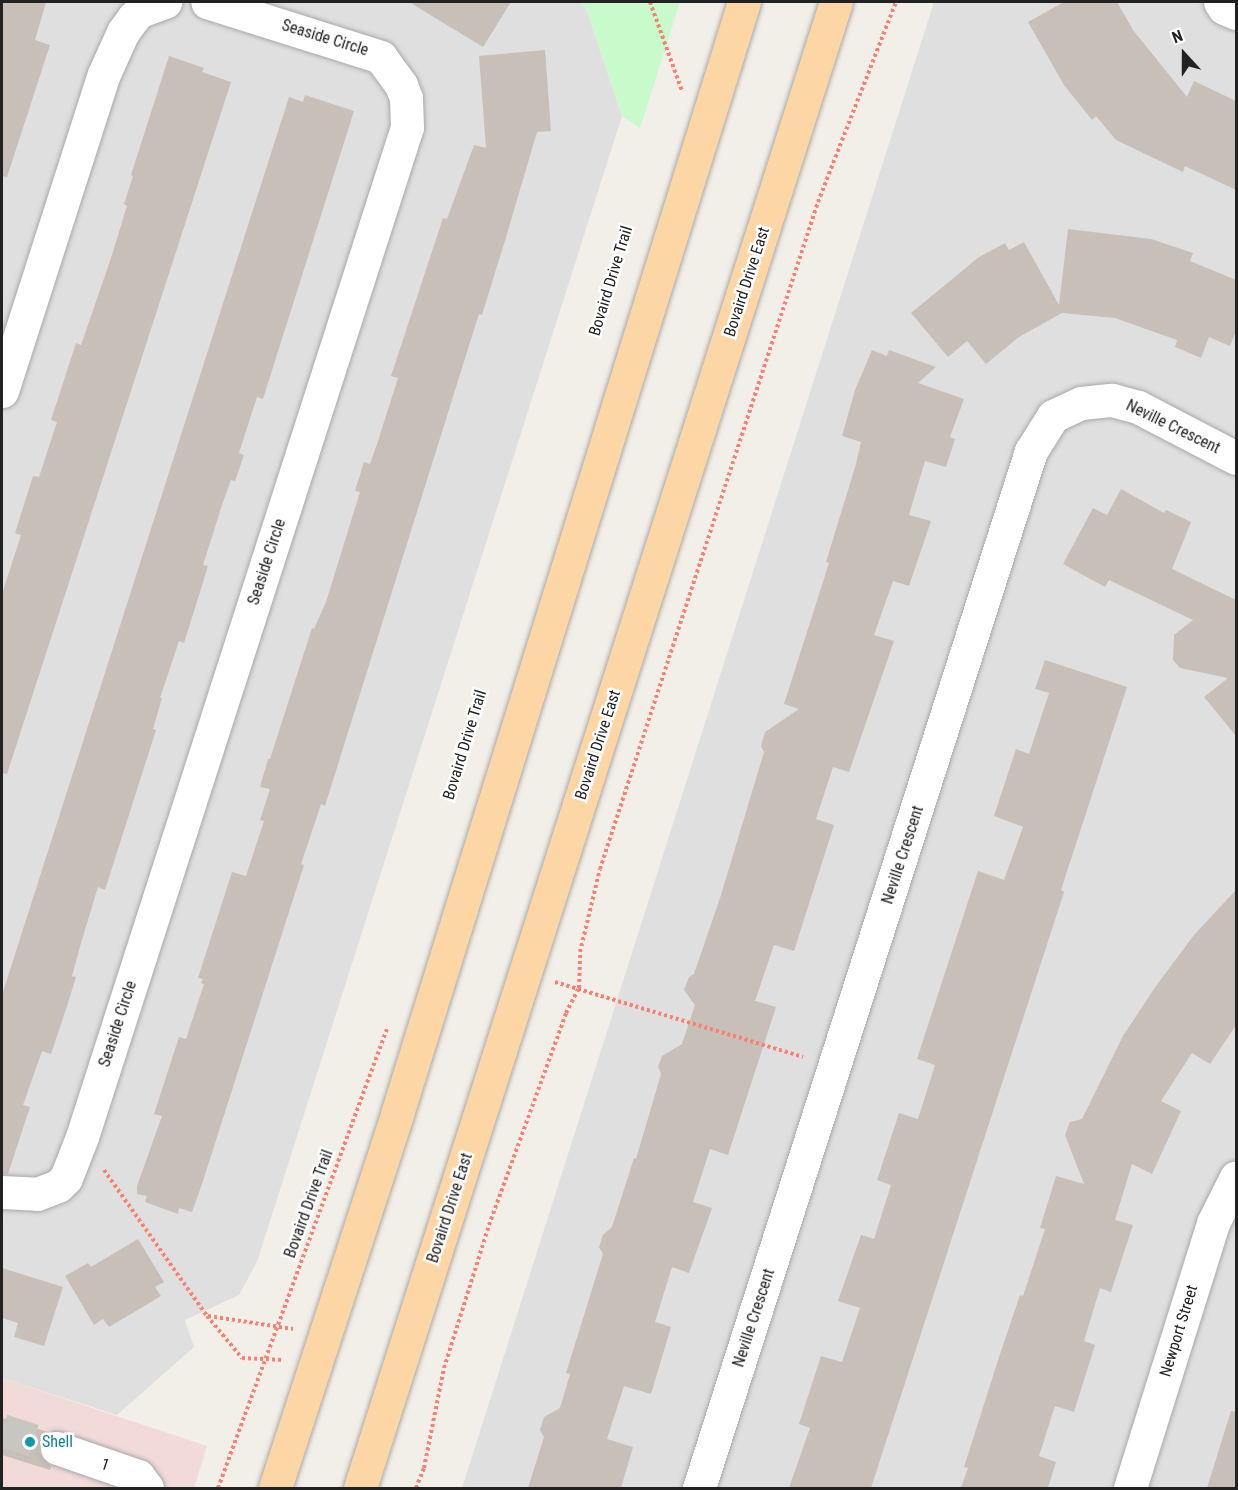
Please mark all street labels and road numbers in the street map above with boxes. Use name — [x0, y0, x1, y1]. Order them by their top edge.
street label: Seaside Circle — [279, 16, 371, 60]
street label: Bovaird Drive Trail — [585, 224, 637, 338]
street label: Bovaird Drive East — [720, 225, 774, 339]
street label: Neville Crescent — [1123, 396, 1223, 458]
street label: Seaside Circle — [244, 516, 290, 608]
street label: Bovaird Drive Trail — [439, 688, 491, 802]
street label: Bovaird Drive East — [571, 688, 625, 802]
street label: Neville Crescent — [878, 803, 928, 907]
street label: Seaside Circle — [95, 978, 141, 1070]
street label: Bovaird Drive Trail — [280, 1147, 338, 1261]
street label: Bovaird Drive East — [423, 1151, 477, 1265]
street label: Neville Crescent — [729, 1266, 779, 1370]
street label: Newport Street — [1156, 1283, 1202, 1379]
street label: 1 — [98, 1455, 112, 1475]

